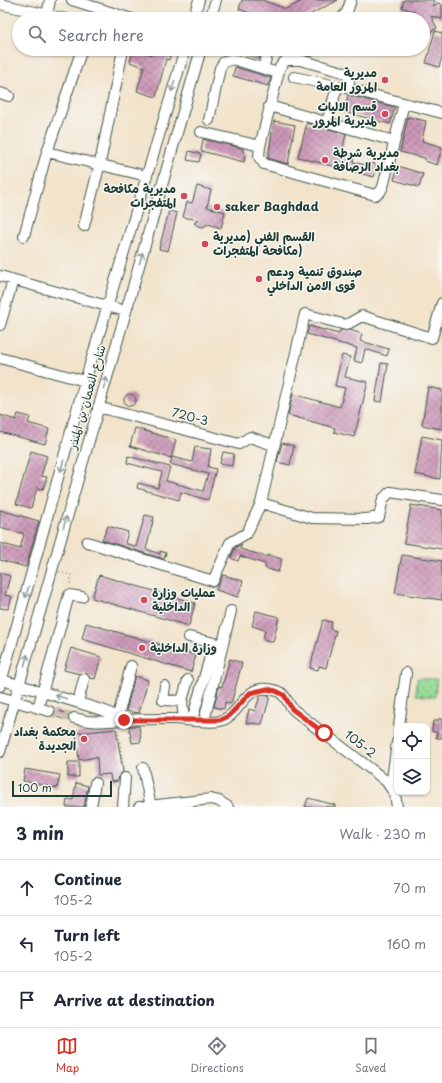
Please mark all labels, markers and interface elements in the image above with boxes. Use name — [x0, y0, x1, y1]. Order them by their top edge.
search box — [12, 12, 430, 56]
icon: search — [26, 23, 48, 45]
text: Search here — [58, 23, 144, 46]
place label: مديرية المرور العامة — [316, 63, 377, 95]
marker: مديرية المرور العامة — [380, 75, 390, 85]
one-way arrow — [169, 80, 176, 93]
place label: قسم الاليات لمديرية المرور — [313, 97, 377, 129]
marker: قسم الاليات لمديرية المرور — [380, 109, 390, 119]
place label: مديرية شرطة بغداد الرصافة — [333, 143, 399, 175]
marker: مديرية شرطة بغداد الرصافة — [320, 155, 330, 165]
place label: مديرية مكافحة المتفجرات — [104, 179, 176, 211]
marker: مديرية مكافحة المتفجرات — [179, 191, 189, 201]
place label: saker Baghdad — [225, 197, 319, 215]
marker: saker Baghdad — [212, 202, 222, 212]
place label: القسم الفني (مديرية مكافحة المتفجرات) — [213, 227, 315, 259]
marker: القسم الفني (مديرية مكافحة المتفجرات) — [200, 239, 210, 249]
one-way arrow — [137, 252, 145, 265]
place label: صندوق تنمية ودعم قوى الامن الداخلي — [267, 262, 362, 297]
marker: صندوق تنمية ودعم قوى الامن الداخلي — [254, 274, 264, 284]
street label: شارع النعمان بن المنذر — [62, 342, 111, 452]
one-way arrow — [102, 377, 109, 390]
street label: 720-3 — [170, 403, 211, 430]
one-way arrow — [58, 460, 65, 473]
one-way arrow — [62, 515, 69, 528]
place label: عمليات وزارة الداخلية — [152, 583, 216, 615]
one-way arrow — [23, 585, 30, 598]
marker: عمليات وزارة الداخلية — [139, 595, 149, 605]
place label: وزارة الداخلية — [150, 638, 217, 656]
marker: وزارة الداخلية — [137, 643, 147, 653]
one-way arrow — [23, 654, 30, 667]
one-way arrow — [54, 693, 67, 700]
route end — [115, 711, 133, 729]
place label: محكمة بغداد الجديدة — [14, 722, 76, 754]
map controls — [394, 723, 430, 795]
button: locate — [394, 723, 430, 759]
route start — [315, 724, 333, 742]
street label: 105-2 — [341, 725, 380, 761]
marker: محكمة بغداد الجديدة — [79, 734, 89, 744]
button: layers — [394, 759, 430, 795]
scale bar — [12, 779, 112, 798]
text: 100 m — [18, 779, 52, 796]
text: 3 min — [16, 820, 64, 846]
text: Walk · 230 m — [339, 824, 426, 843]
text: Continue — [54, 867, 122, 890]
icon: ahead — [16, 877, 38, 899]
text: 70 m — [393, 878, 426, 897]
text: 105-2 — [54, 890, 93, 909]
text: Turn left — [54, 923, 120, 946]
icon: left — [16, 933, 38, 955]
text: 160 m — [387, 934, 426, 953]
text: 105-2 — [54, 946, 93, 965]
text: Arrive at destination — [54, 988, 215, 1011]
icon: arrive — [16, 989, 38, 1011]
tab: Map — [56, 1035, 79, 1076]
tab: Directions — [190, 1035, 244, 1076]
tab: Saved — [355, 1035, 386, 1076]

